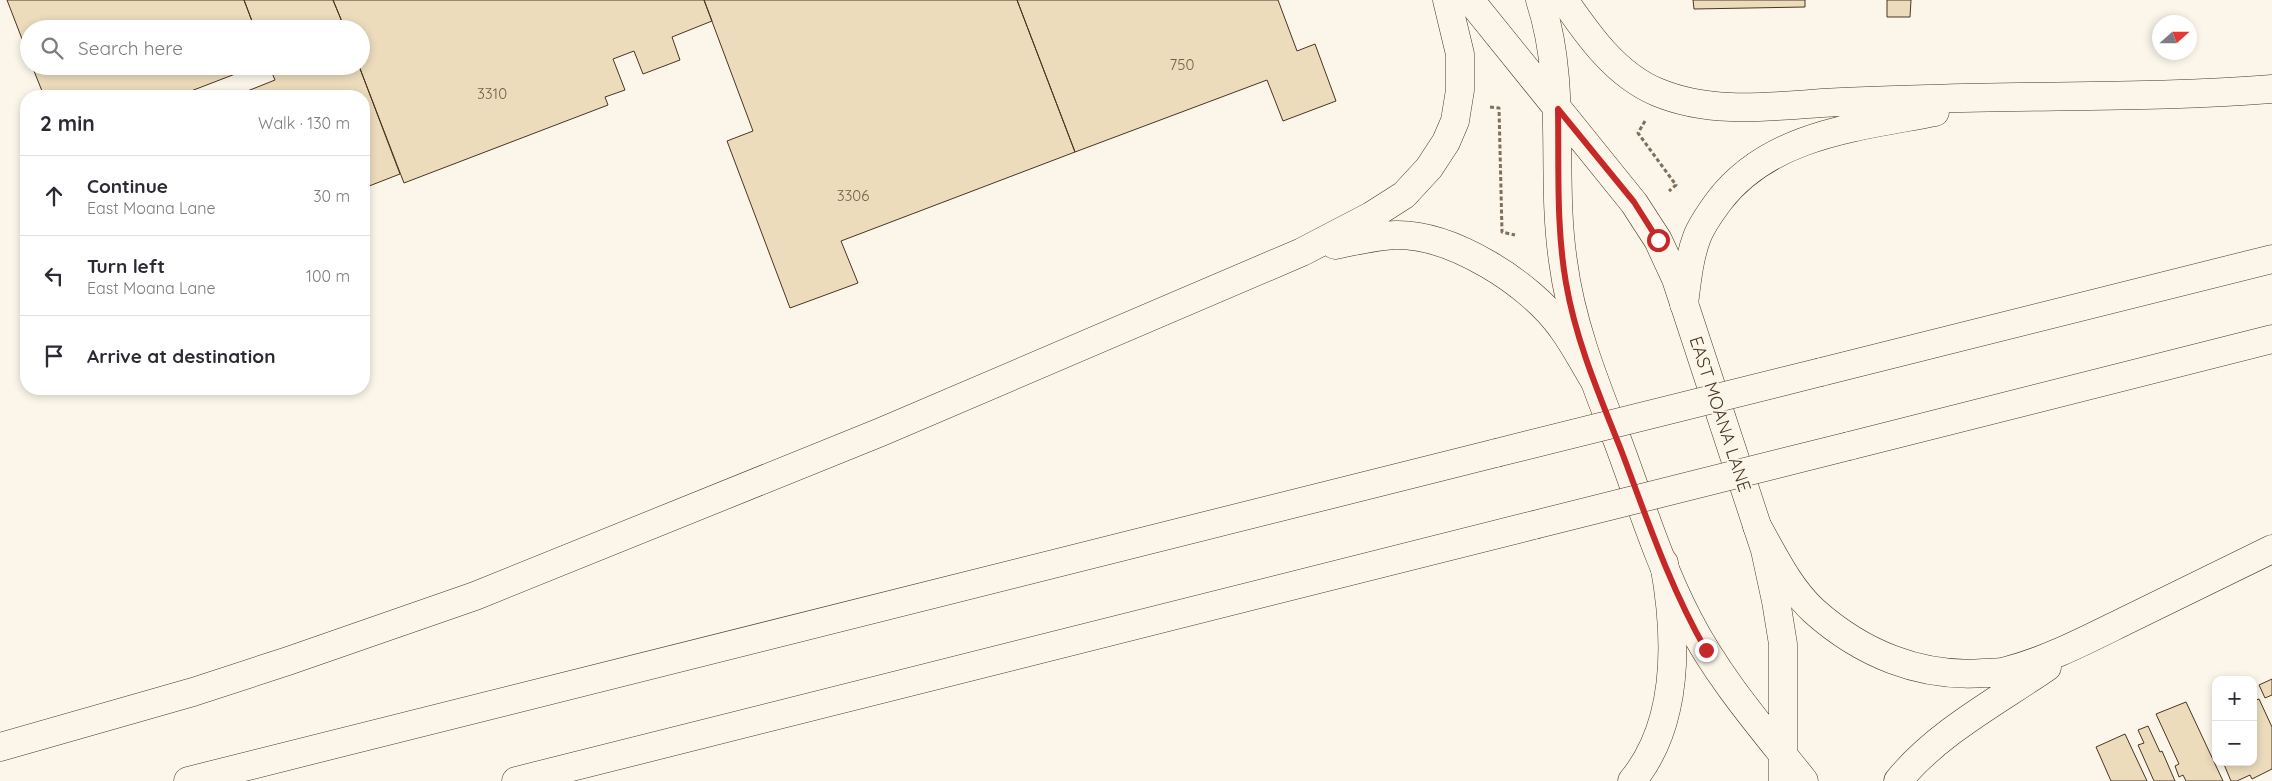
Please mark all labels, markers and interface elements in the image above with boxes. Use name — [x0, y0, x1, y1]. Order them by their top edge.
north arrow — [2152, 15, 2197, 60]
search box — [20, 20, 370, 75]
icon: search — [38, 34, 66, 62]
text: Search here — [78, 36, 183, 60]
house number: 750 — [1170, 55, 1194, 74]
house number: 3310 — [477, 84, 507, 103]
text: 2 min — [40, 110, 95, 136]
text: Walk · 130 m — [258, 113, 350, 133]
text: Continue — [87, 174, 168, 198]
icon: ahead — [40, 182, 68, 210]
text: 30 m — [313, 186, 350, 206]
house number: 3306 — [837, 186, 869, 205]
text: East Moana Lane — [87, 198, 215, 218]
route start — [1647, 229, 1670, 252]
text: Turn left — [87, 254, 165, 278]
icon: left — [40, 262, 68, 290]
text: 100 m — [306, 266, 350, 286]
text: East Moana Lane — [87, 278, 215, 298]
street label: EAST MOANA LANE — [1684, 333, 1756, 495]
icon: arrive — [40, 342, 68, 370]
text: Arrive at destination — [87, 344, 276, 368]
route end — [1695, 639, 1718, 662]
map controls — [2212, 676, 2257, 766]
button: + — [2212, 676, 2257, 721]
button: − — [2212, 721, 2257, 766]

